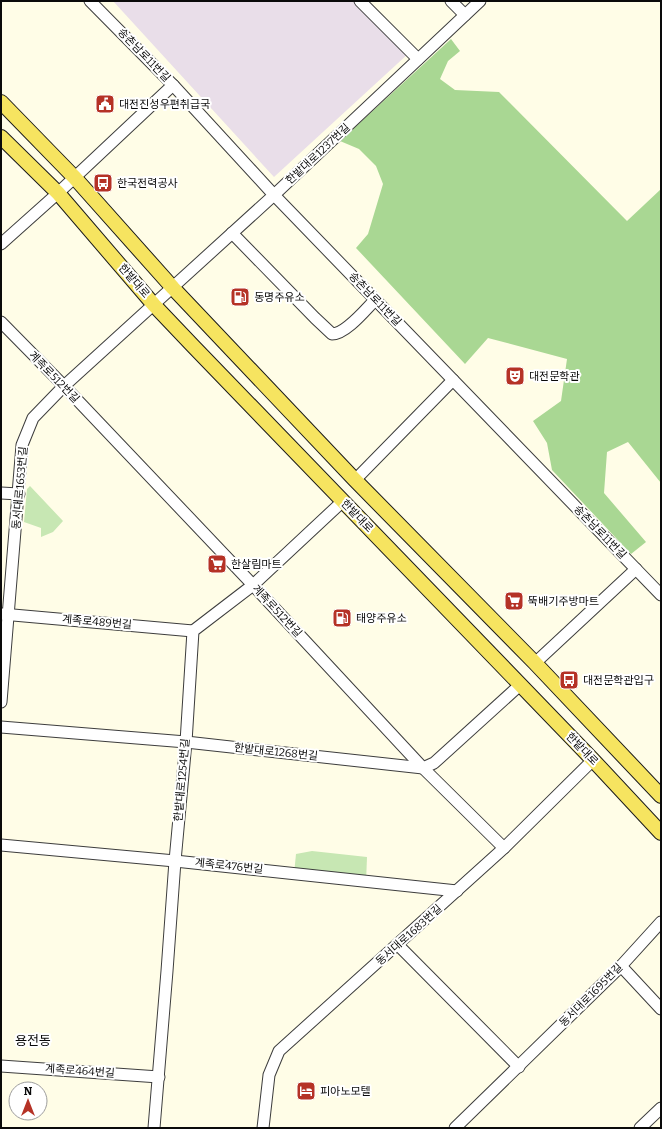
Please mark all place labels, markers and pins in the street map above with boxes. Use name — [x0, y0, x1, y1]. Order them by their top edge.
public building icon: 대전진성우편취급국 — [94, 93, 116, 115]
place label: 대전진성우편취급국 — [119, 98, 210, 111]
bus stop icon: 한국전력공사 — [92, 172, 114, 194]
place label: 한국전력공사 — [117, 177, 178, 190]
fuel station icon: 동명주유소 — [229, 286, 251, 308]
place label: 동명주유소 — [254, 291, 305, 304]
theatre icon: 대전문학관 — [504, 365, 526, 387]
place label: 대전문학관 — [529, 370, 580, 383]
supermarket icon: 한살림마트 — [206, 553, 228, 575]
place label: 한살림마트 — [231, 558, 282, 571]
supermarket icon: 뚝배기주방마트 — [503, 590, 525, 612]
place label: 뚝배기주방마트 — [528, 595, 599, 608]
fuel station icon: 태양주유소 — [331, 607, 353, 629]
place label: 태양주유소 — [356, 612, 407, 625]
bus stop icon: 대전문학관입구 — [558, 669, 580, 691]
place label: 대전문학관입구 — [583, 674, 654, 687]
hotel icon: 피아노모텔 — [295, 1080, 317, 1102]
place label: 피아노모텔 — [320, 1085, 371, 1098]

